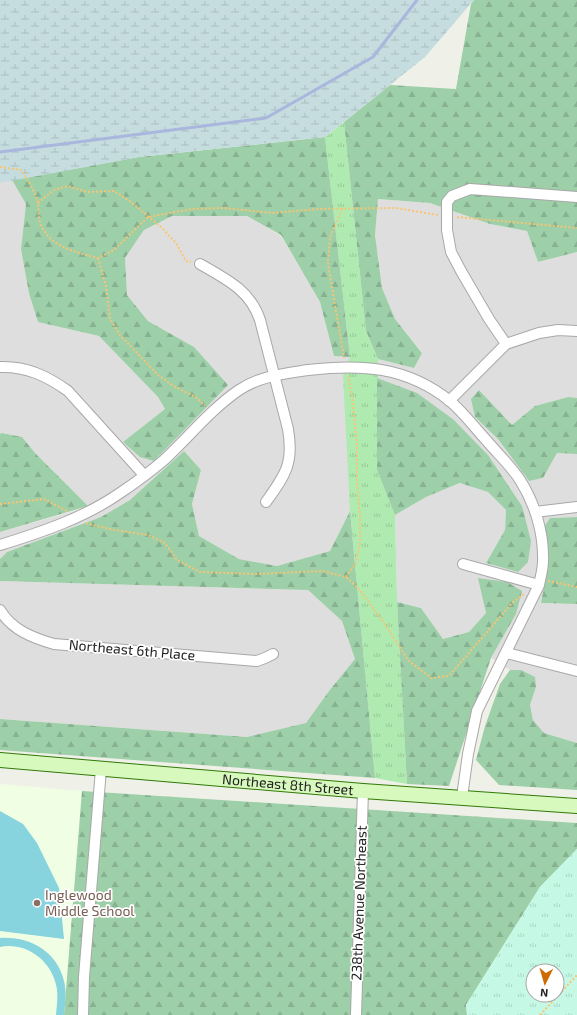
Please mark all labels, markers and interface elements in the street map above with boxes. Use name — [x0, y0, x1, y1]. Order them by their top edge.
street label: Northeast 6th Place — [68, 636, 196, 663]
street label: Northeast 8th Street — [222, 770, 354, 798]
street label: 238th Avenue Northeast — [347, 825, 370, 981]
place label: Inglewood Middle School — [45, 886, 135, 919]
marker: Inglewood Middle School — [32, 898, 42, 908]
north arrow — [525, 963, 565, 1003]
text: N — [540, 987, 549, 1000]

